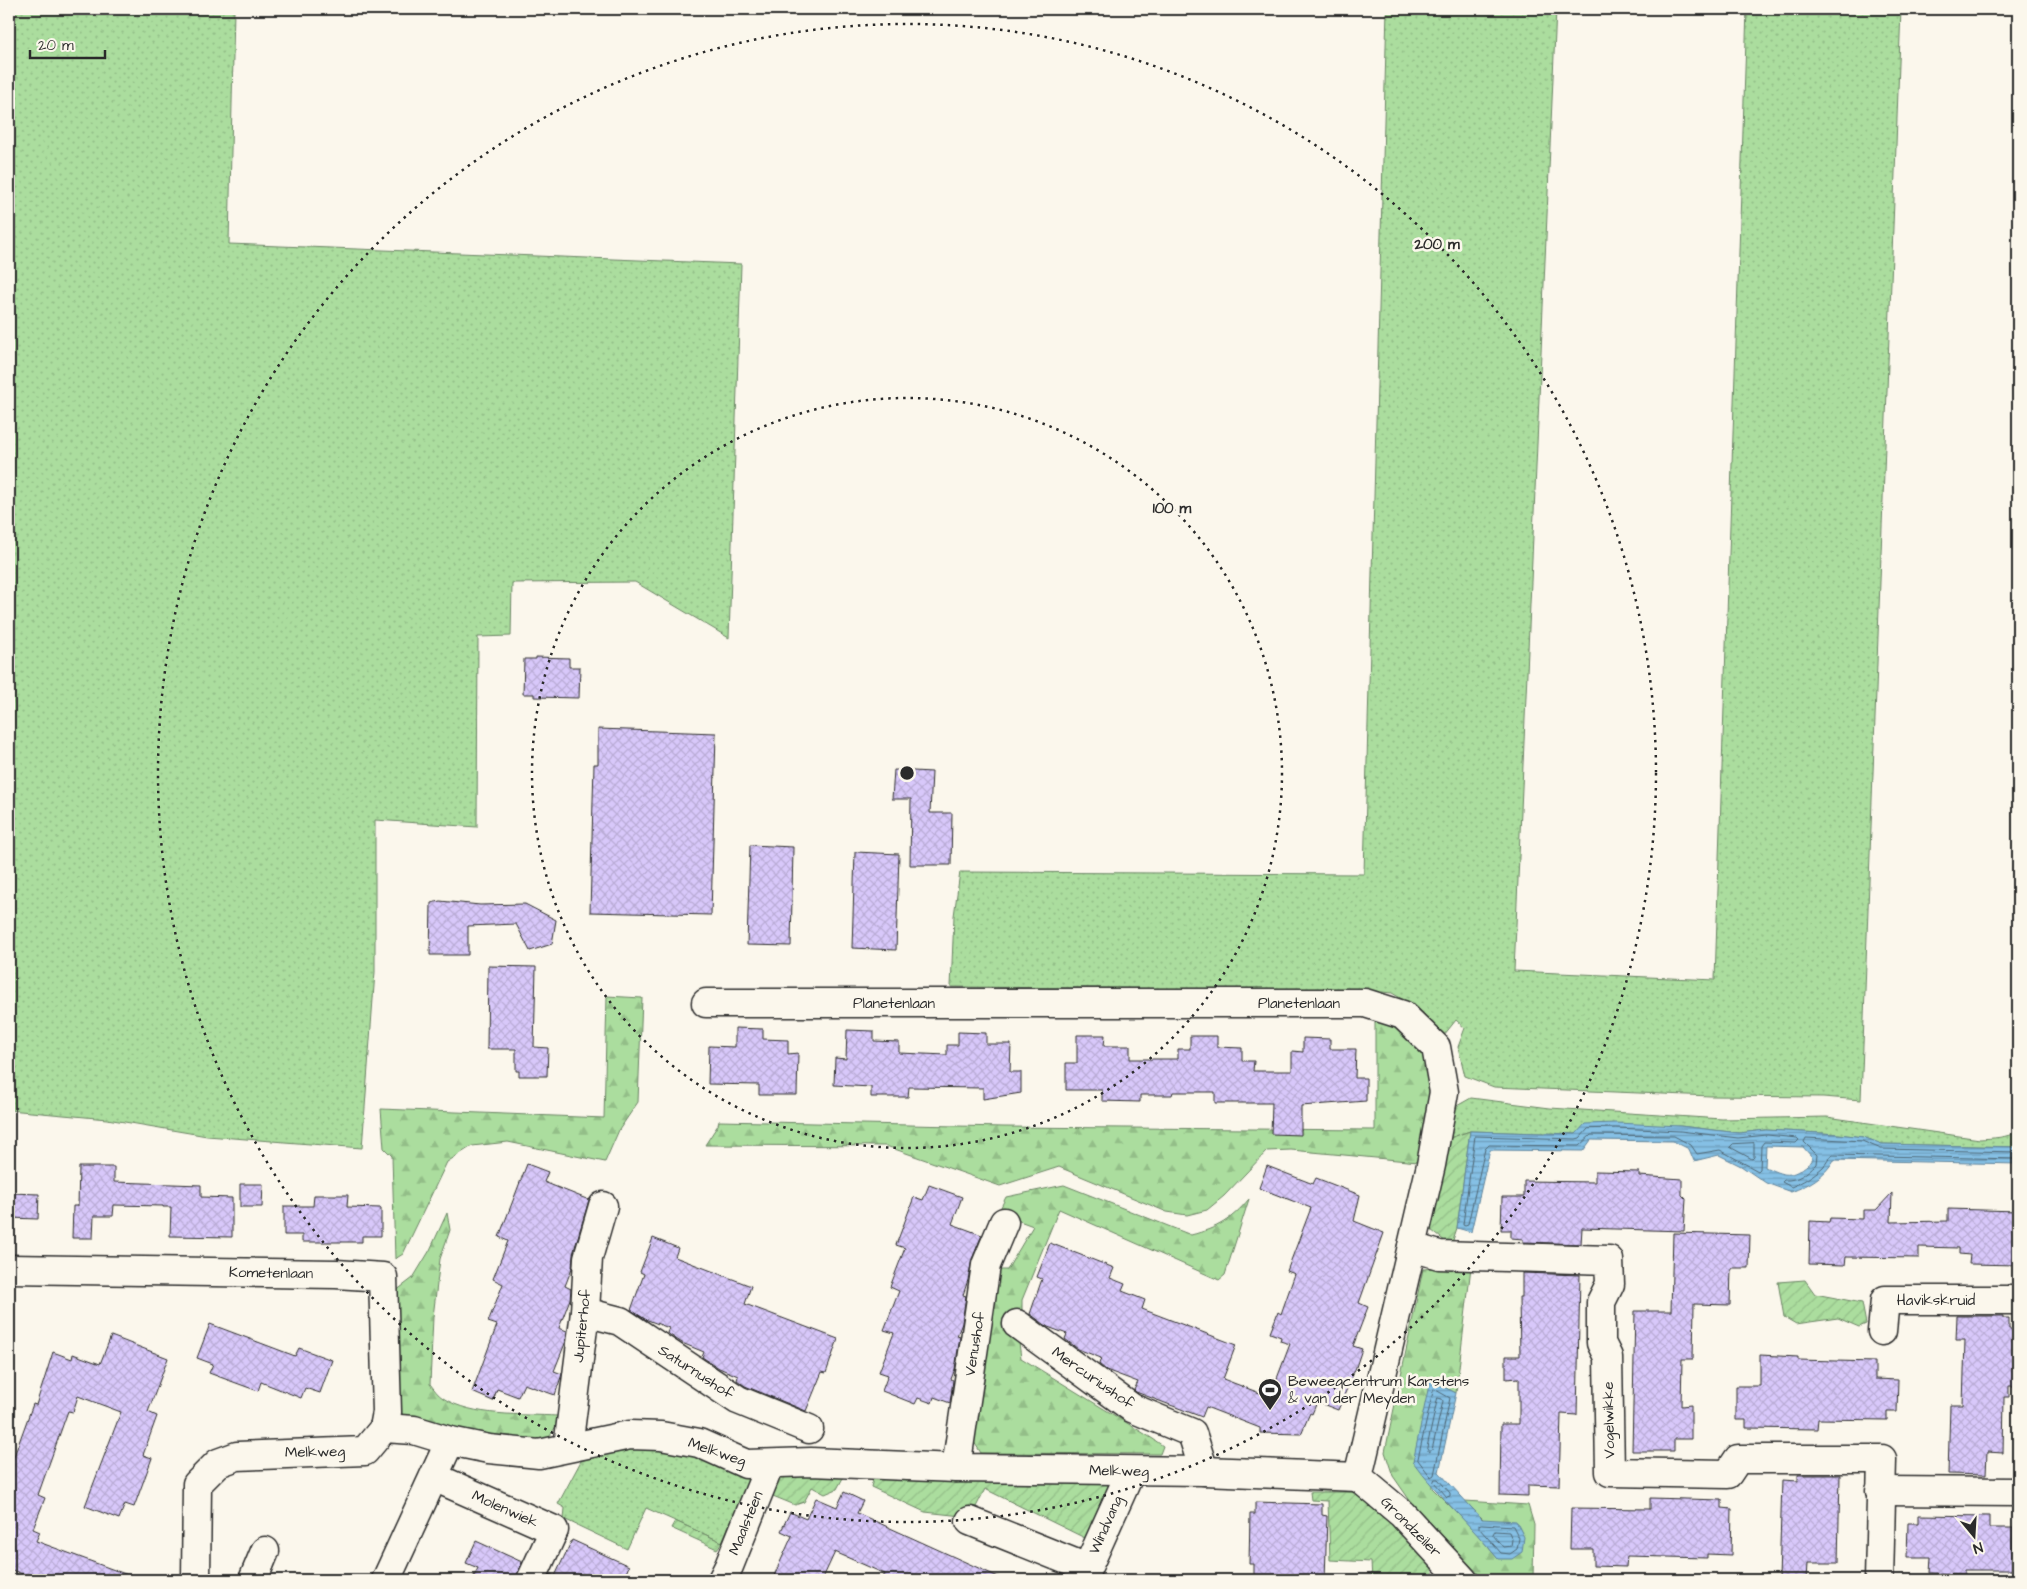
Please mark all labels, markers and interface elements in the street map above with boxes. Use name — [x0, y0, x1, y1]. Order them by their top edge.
scale bar — [30, 28, 105, 60]
text: 20 m — [38, 35, 74, 56]
text: 200 m — [1413, 234, 1460, 255]
text: 100 m — [1153, 498, 1192, 519]
centre of rings — [898, 764, 916, 782]
street label: Planetenlaan — [853, 993, 935, 1014]
street label: Planetenlaan — [1258, 993, 1340, 1014]
street label: Kometenlaan — [229, 1262, 314, 1284]
street label: Jupiterhof — [568, 1288, 596, 1364]
street label: Havikskruid — [1897, 1290, 1976, 1311]
street label: Venushof — [960, 1310, 990, 1378]
street label: Saturnushof — [654, 1340, 738, 1404]
street label: Mercuriushof — [1048, 1342, 1139, 1414]
place label: Beweegcentrum Karstens & van der Meyden — [1288, 1371, 1470, 1410]
sports icon: Beweegcentrum Karstens & van der Meyden — [1257, 1377, 1283, 1411]
street label: Vogelwikke — [1598, 1381, 1621, 1459]
street label: Melkweg — [685, 1432, 749, 1473]
street label: Melkweg — [285, 1441, 345, 1464]
street label: Melkweg — [1089, 1460, 1149, 1483]
street label: Molenwiek — [469, 1485, 541, 1533]
street label: Maalsteen — [724, 1487, 769, 1558]
street label: Windvang — [1084, 1492, 1129, 1558]
street label: Grondzeiler — [1376, 1492, 1446, 1562]
north arrow — [1950, 1512, 2000, 1562]
text: N — [1970, 1537, 1985, 1558]

